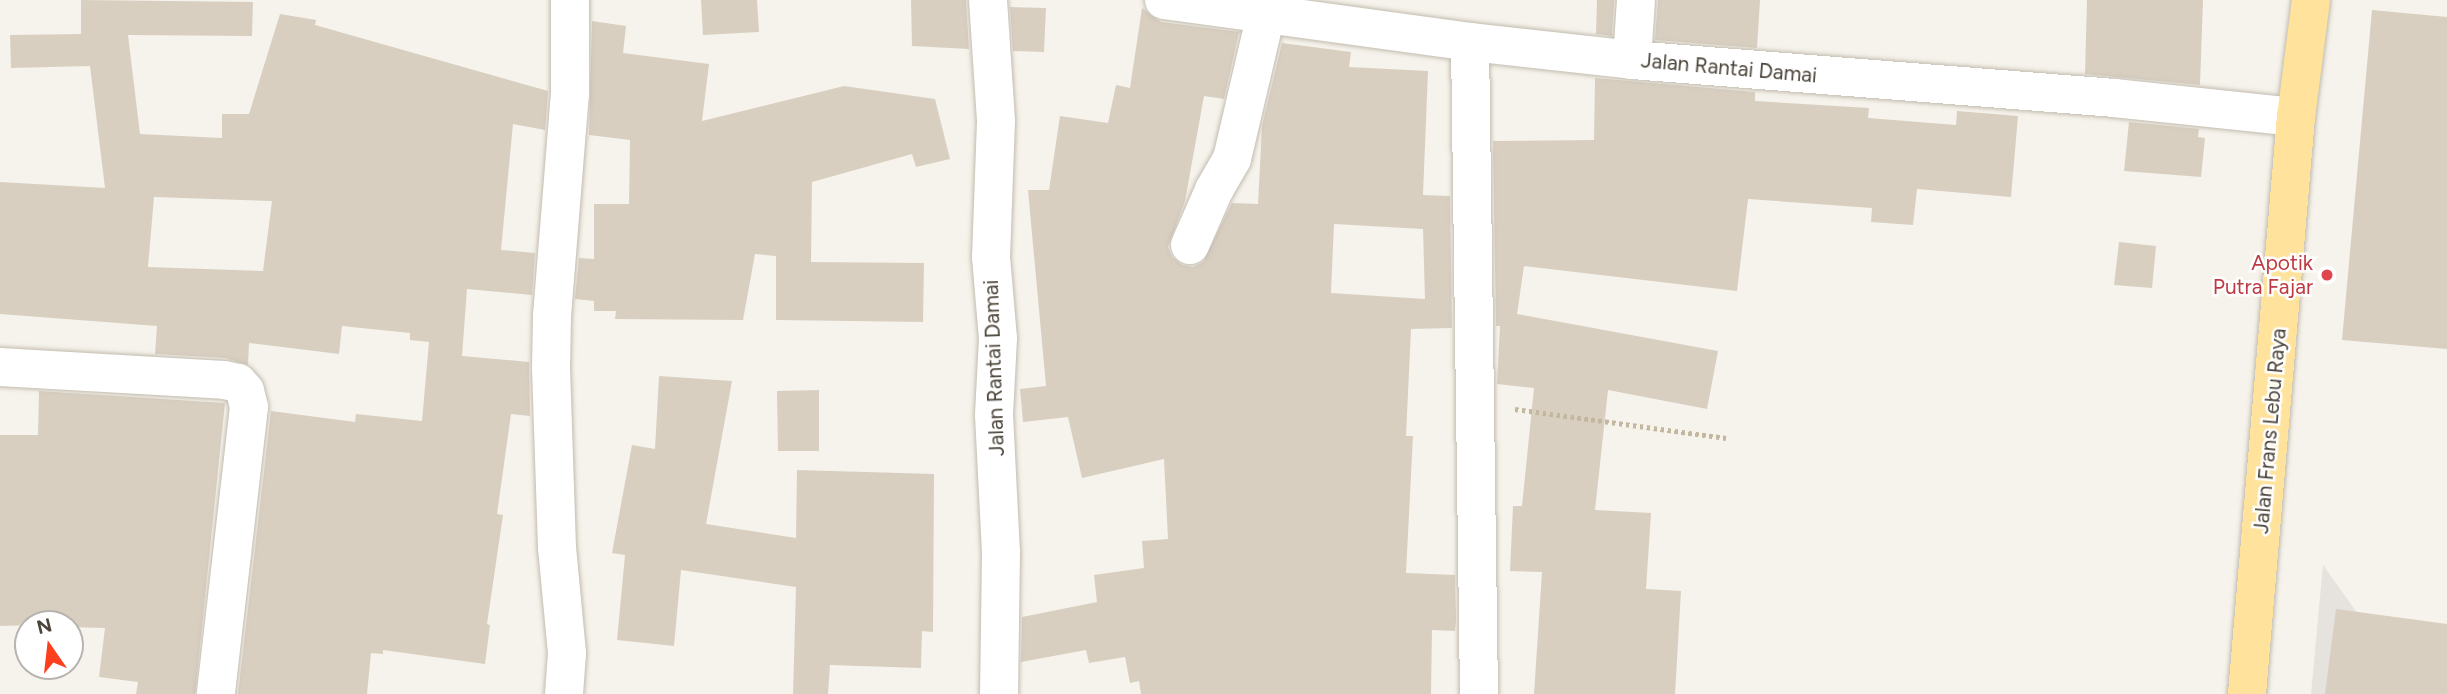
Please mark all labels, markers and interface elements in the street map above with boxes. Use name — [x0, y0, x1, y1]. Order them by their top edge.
street label: Jalan Rantai Damai — [1640, 48, 1818, 88]
place label: Apotik Putra Fajar — [2213, 250, 2313, 300]
marker: Apotik Putra Fajar — [2319, 267, 2335, 283]
street label: Jalan Rantai Damai — [978, 279, 1010, 457]
street label: Jalan Frans Lebu Raya — [2248, 327, 2292, 535]
north arrow — [14, 610, 84, 680]
text: N — [34, 613, 54, 639]

